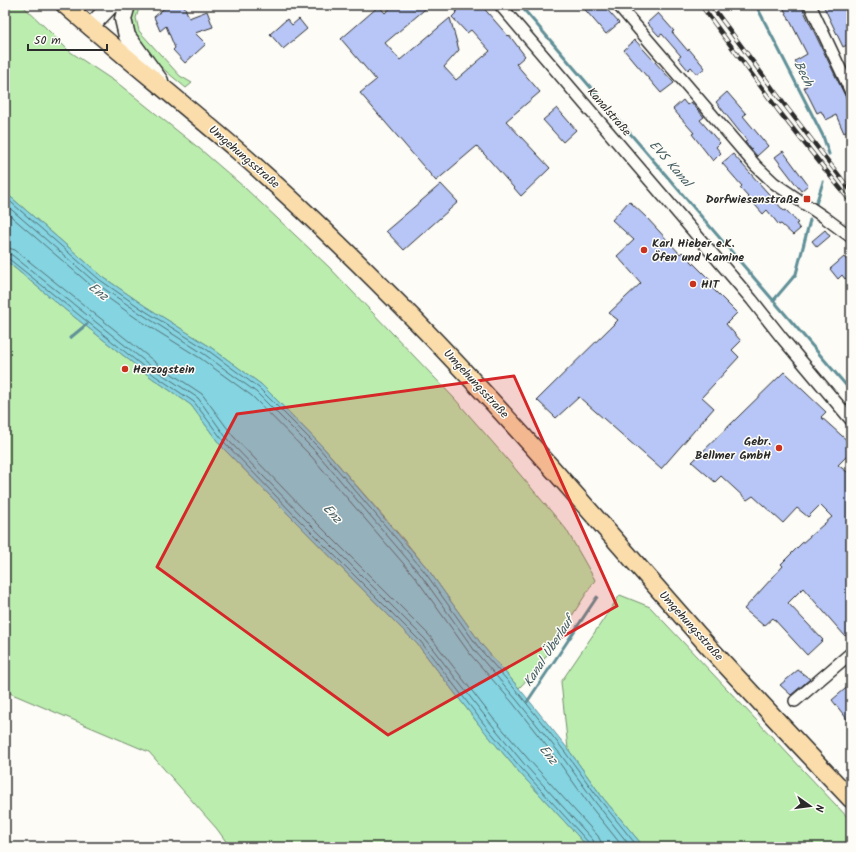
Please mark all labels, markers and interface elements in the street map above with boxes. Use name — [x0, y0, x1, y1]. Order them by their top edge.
scale bar — [28, 26, 107, 52]
text: 50 m — [34, 31, 61, 50]
water label: Bech — [788, 57, 819, 92]
street label: Kanalstraße — [582, 83, 636, 141]
street label: Umgehungsstraße — [204, 121, 284, 194]
water label: EVS Kanal — [643, 136, 698, 194]
place label: Dorfwiesenstraße — [706, 190, 799, 209]
marker: Dorfwiesenstraße — [802, 194, 812, 204]
place label: Karl Hieber e.K. Öfen und Kamine — [652, 234, 744, 267]
marker: Karl Hieber e.K. Öfen und Kamine — [639, 245, 649, 255]
place label: HIT — [701, 275, 721, 294]
water label: Enz — [84, 277, 113, 307]
marker: HIT — [688, 279, 698, 289]
street label: Umgehungsstraße — [439, 345, 514, 423]
place label: Herzogstein — [133, 360, 195, 379]
marker: Herzogstein — [120, 364, 130, 374]
place label: Gebr. Bellmer GmbH — [695, 432, 771, 465]
marker: Gebr. Bellmer GmbH — [774, 443, 784, 453]
water label: Enz — [317, 499, 347, 529]
street label: Umgehungsstraße — [654, 587, 728, 666]
water label: Kanal Überlauf — [518, 609, 582, 691]
water label: Enz — [533, 741, 563, 770]
north arrow — [790, 786, 830, 826]
text: N — [809, 803, 828, 814]

